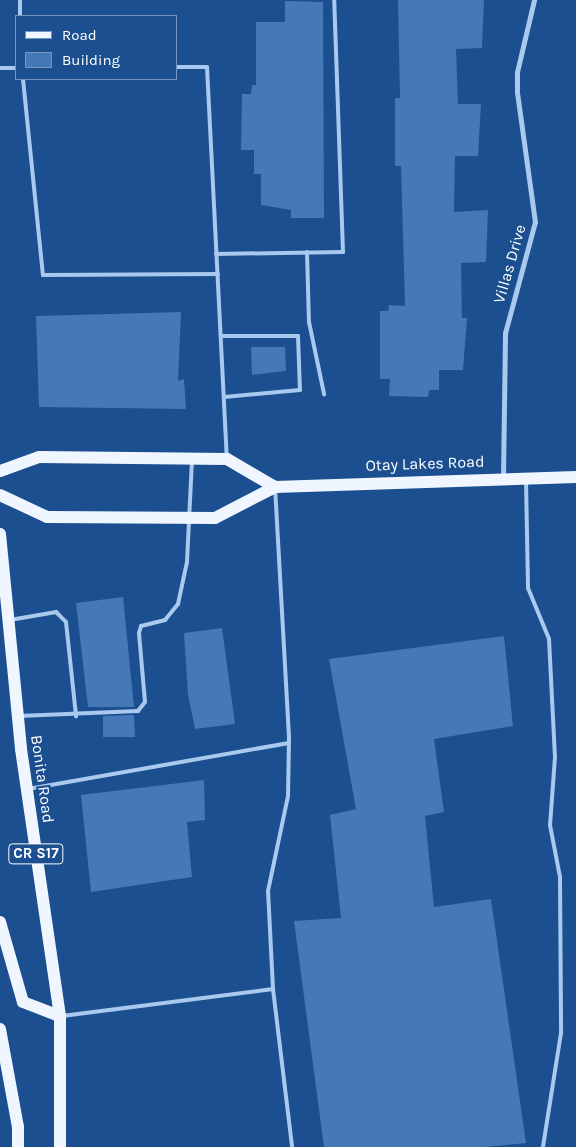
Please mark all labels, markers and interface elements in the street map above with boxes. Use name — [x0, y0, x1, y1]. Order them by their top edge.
legend — [15, 15, 178, 80]
text: Road — [62, 26, 97, 44]
text: Building — [62, 51, 120, 69]
street label: Villas Drive — [490, 222, 530, 306]
street label: Otay Lakes Road — [365, 452, 485, 476]
street label: Bonita Road — [26, 734, 58, 824]
road number: CR S17 — [7, 842, 65, 866]

